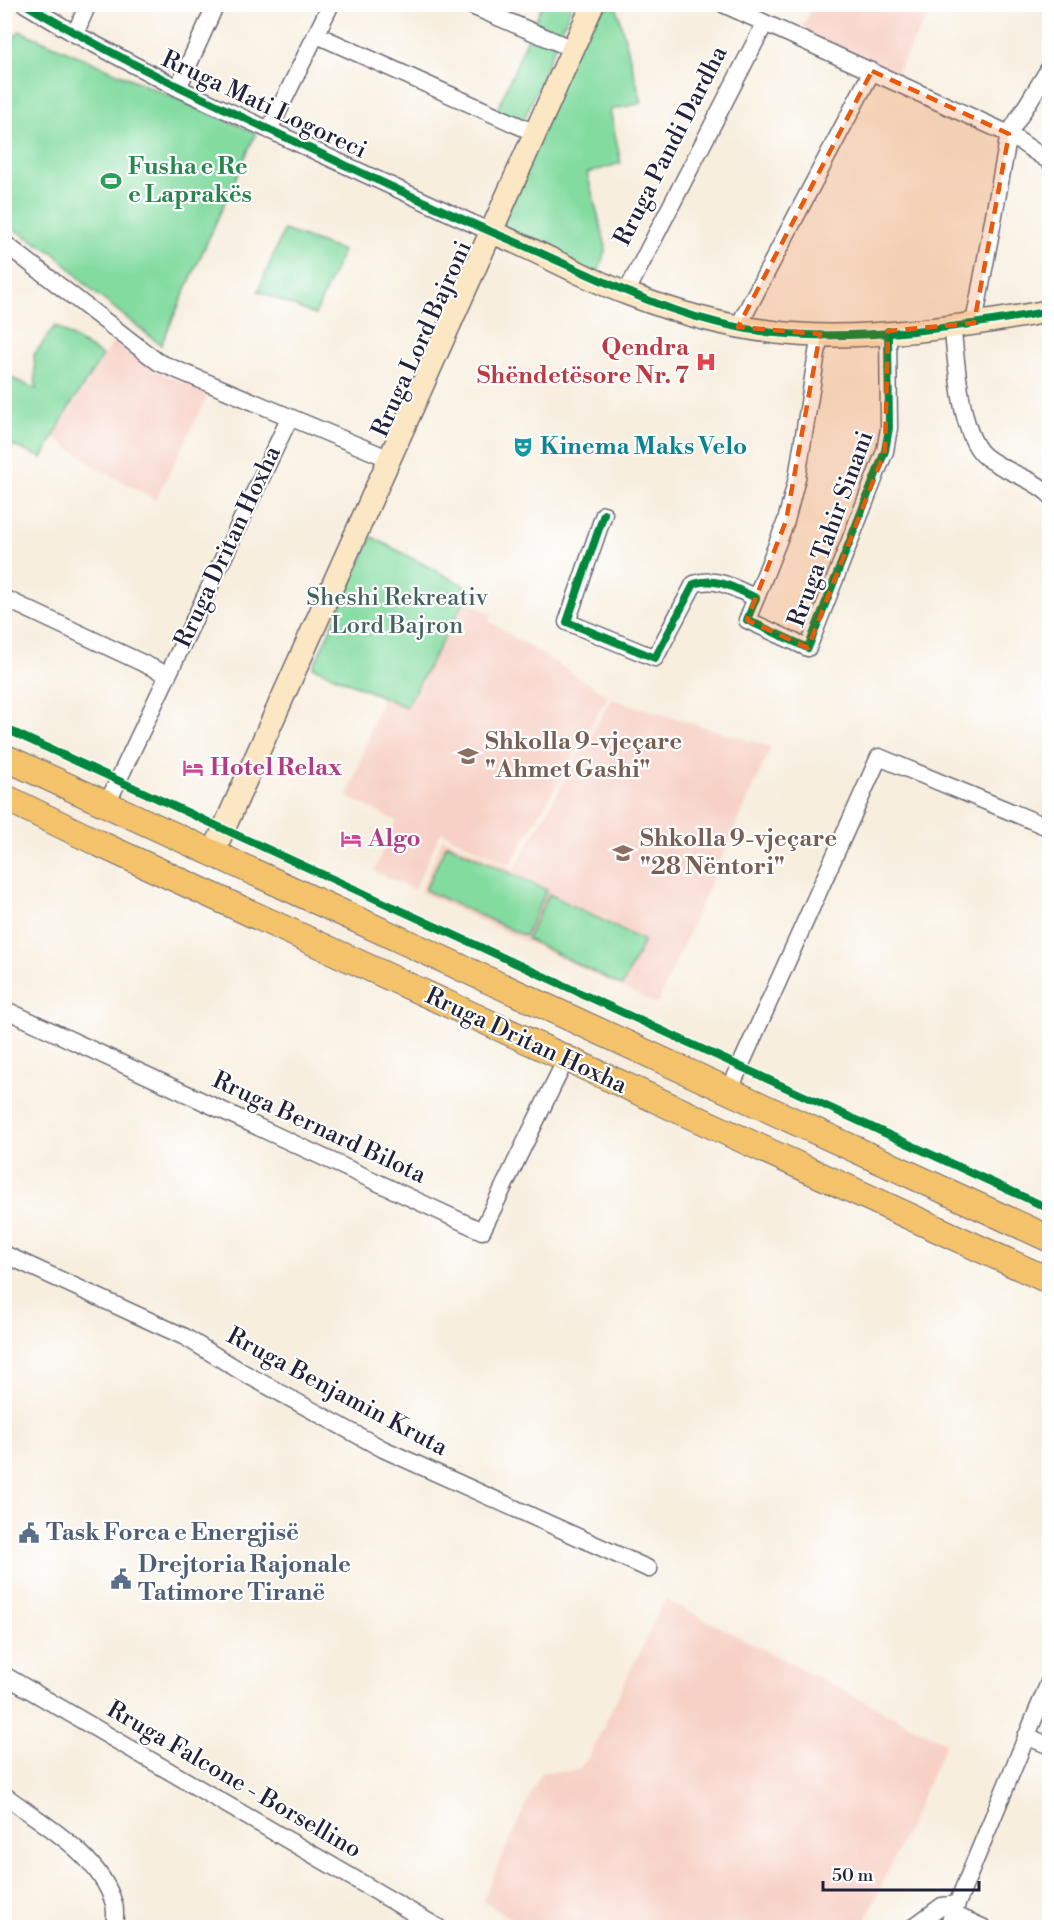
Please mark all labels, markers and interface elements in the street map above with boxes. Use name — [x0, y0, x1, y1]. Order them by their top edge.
street label: Rruga Pandi Dardha — [608, 40, 735, 251]
street label: Rruga Mati Logoreci — [157, 44, 372, 166]
place label: Fusha e Re e Laprakës — [128, 152, 252, 210]
sports icon: Fusha e Re e Laprakës — [99, 169, 123, 193]
street label: Rruga Lord Bajroni — [365, 236, 479, 442]
place label: Qendra Shëndetësore Nr. 7 — [477, 333, 690, 391]
hospital icon: Qendra Shëndetësore Nr. 7 — [694, 350, 718, 374]
street label: Rruga Tahir Sinani — [782, 427, 880, 631]
place label: Kinema Maks Velo — [540, 432, 747, 462]
theatre icon: Kinema Maks Velo — [511, 435, 535, 459]
street label: Rruga Dritan Hoxha — [168, 441, 288, 653]
park label: Sheshi Rekreativ Lord Bajron — [306, 583, 489, 641]
place label: Shkolla 9-vjeçare "Ahmet Gashi" — [485, 727, 682, 785]
school or university icon: Shkolla 9-vjeçare "Ahmet Gashi" — [456, 744, 480, 768]
place label: Hotel Relax — [210, 753, 342, 783]
hotel icon: Hotel Relax — [181, 756, 205, 780]
place label: Algo — [367, 824, 421, 854]
place label: Shkolla 9-vjeçare "28 Nëntori" — [640, 824, 837, 882]
hotel icon: Algo — [339, 827, 363, 851]
school or university icon: Shkolla 9-vjeçare "28 Nëntori" — [611, 841, 635, 865]
street label: Rruga Dritan Hoxha — [420, 981, 632, 1101]
street label: Rruga Bernard Bilota — [208, 1065, 431, 1191]
street label: Rruga Benjamin Kruta — [222, 1321, 453, 1463]
place label: Task Forca e Energjisë — [46, 1518, 299, 1548]
public building icon: Task Forca e Energjisë — [17, 1521, 41, 1545]
place label: Drejtoria Rajonale Tatimore Tiranë — [138, 1550, 351, 1608]
public building icon: Drejtoria Rajonale Tatimore Tiranë — [109, 1567, 133, 1591]
street label: Rruga Falcone - Borsellino — [101, 1695, 367, 1865]
scale bar — [823, 1854, 979, 1892]
text: 50 m — [832, 1864, 874, 1887]

